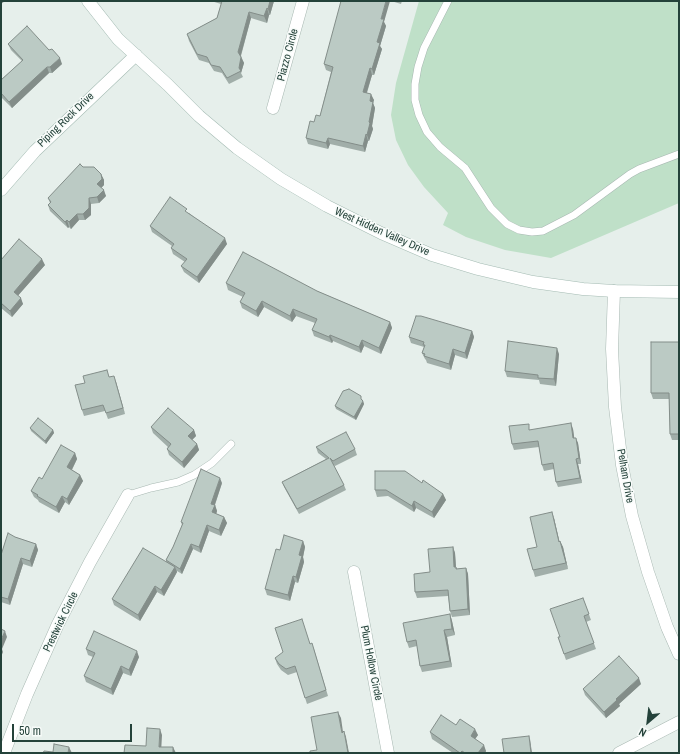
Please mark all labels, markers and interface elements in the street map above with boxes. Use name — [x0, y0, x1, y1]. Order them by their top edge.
street label: Piazzo Circle — [275, 27, 301, 83]
street label: Piping Rock Drive — [35, 90, 97, 150]
street label: West Hidden Valley Drive — [333, 205, 431, 259]
street label: Pelham Drive — [614, 448, 636, 504]
street label: Prestwick Circle — [41, 590, 81, 654]
street label: Plum Hollow Circle — [357, 624, 385, 702]
north arrow — [628, 702, 668, 742]
scale bar — [14, 716, 134, 742]
text: 50 m — [19, 723, 41, 739]
text: N — [636, 725, 649, 740]

